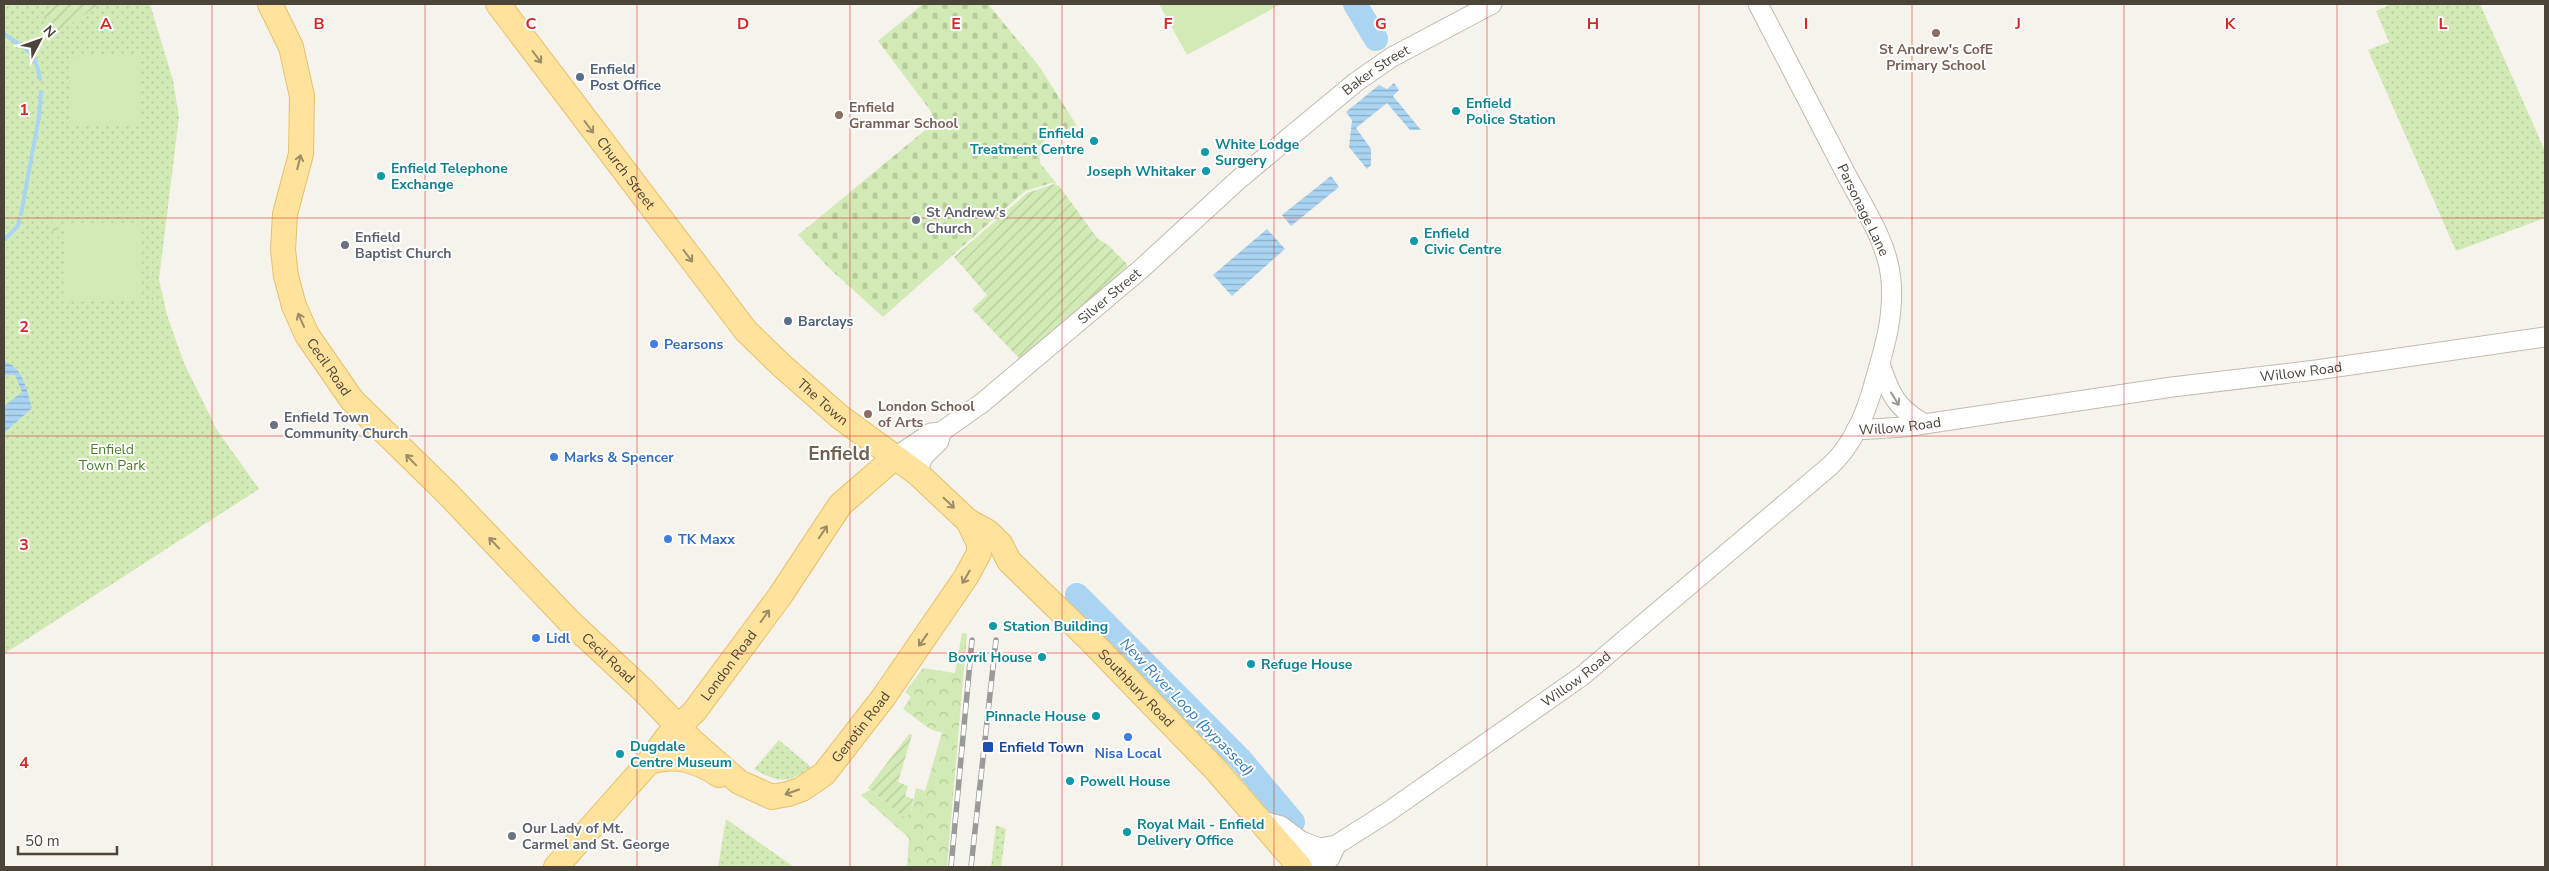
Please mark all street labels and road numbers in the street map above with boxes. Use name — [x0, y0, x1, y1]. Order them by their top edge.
street label: Baker Street — [1338, 40, 1413, 99]
street label: Church Street — [592, 133, 660, 213]
street label: Parsonage Lane — [1832, 161, 1894, 259]
street label: Silver Street — [1073, 264, 1145, 328]
street label: Cecil Road — [302, 334, 356, 400]
street label: Willow Road — [2259, 357, 2343, 386]
street label: The Town — [793, 374, 852, 430]
street label: Willow Road — [1858, 412, 1942, 439]
street label: London Road — [696, 626, 761, 704]
street label: Cecil Road — [578, 628, 639, 687]
street label: Southbury Road — [1094, 645, 1179, 731]
street label: Willow Road — [1537, 646, 1615, 711]
street label: Genotin Road — [827, 687, 894, 767]

